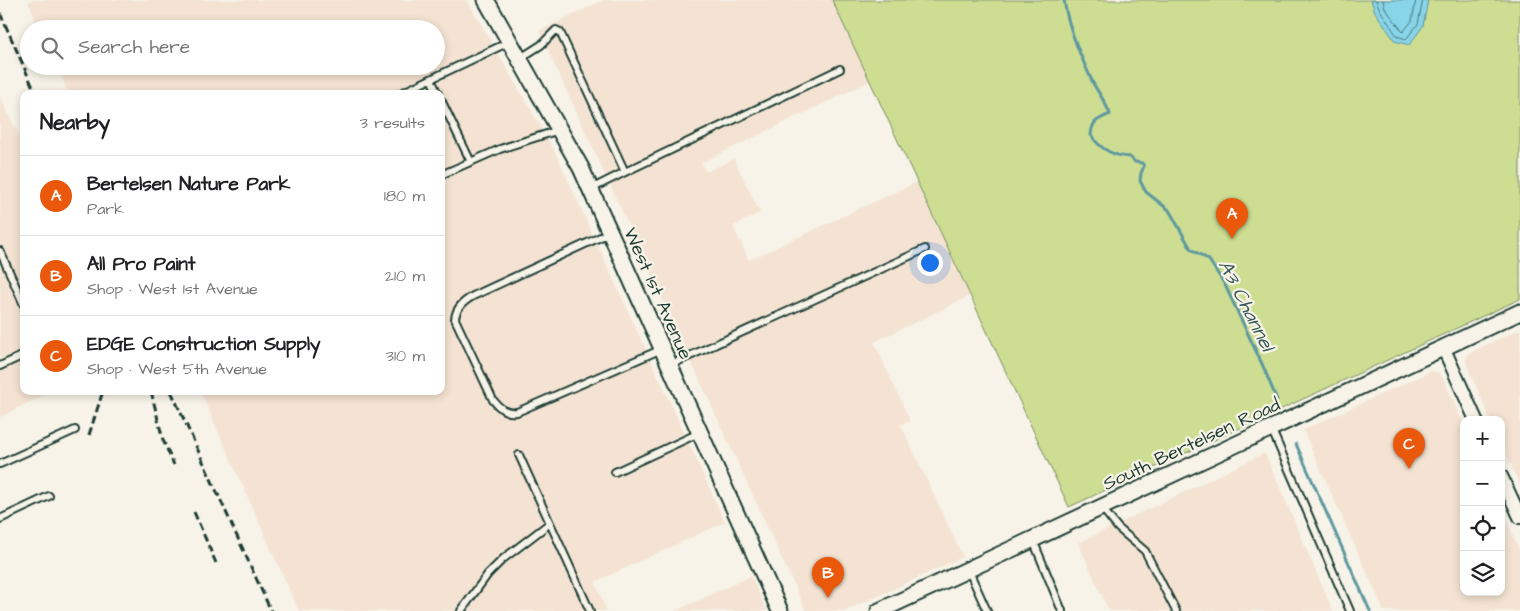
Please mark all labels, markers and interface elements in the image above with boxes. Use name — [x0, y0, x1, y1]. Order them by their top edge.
search box — [20, 20, 445, 75]
icon: search — [38, 34, 66, 62]
text: Search here — [78, 34, 190, 61]
text: Nearby — [40, 108, 110, 137]
text: 3 results — [360, 112, 425, 134]
text: Bertelsen Nature Park — [87, 171, 290, 198]
text: A — [51, 185, 61, 207]
text: 180 m — [384, 185, 425, 207]
text: Park — [87, 198, 124, 220]
pin: A — [1216, 198, 1248, 239]
street label: West 1st Avenue — [616, 223, 699, 364]
your location — [917, 250, 943, 276]
text: All Pro Paint — [87, 251, 196, 278]
water label: A3 Channel — [1211, 255, 1282, 359]
text: B — [50, 265, 62, 287]
text: 210 m — [385, 265, 425, 287]
text: Shop · West 1st Avenue — [87, 278, 258, 300]
text: EDGE Construction Supply — [87, 331, 320, 358]
text: C — [50, 345, 62, 367]
text: 310 m — [386, 345, 425, 367]
text: Shop · West 5th Avenue — [87, 358, 267, 380]
street label: South Bertelsen Road — [1098, 391, 1285, 497]
map controls — [1460, 416, 1505, 596]
button: + — [1460, 416, 1505, 461]
pin: C — [1393, 428, 1425, 469]
button: − — [1460, 461, 1505, 506]
button: locate — [1460, 506, 1505, 551]
button: layers — [1460, 551, 1505, 596]
pin: B — [812, 557, 844, 598]

